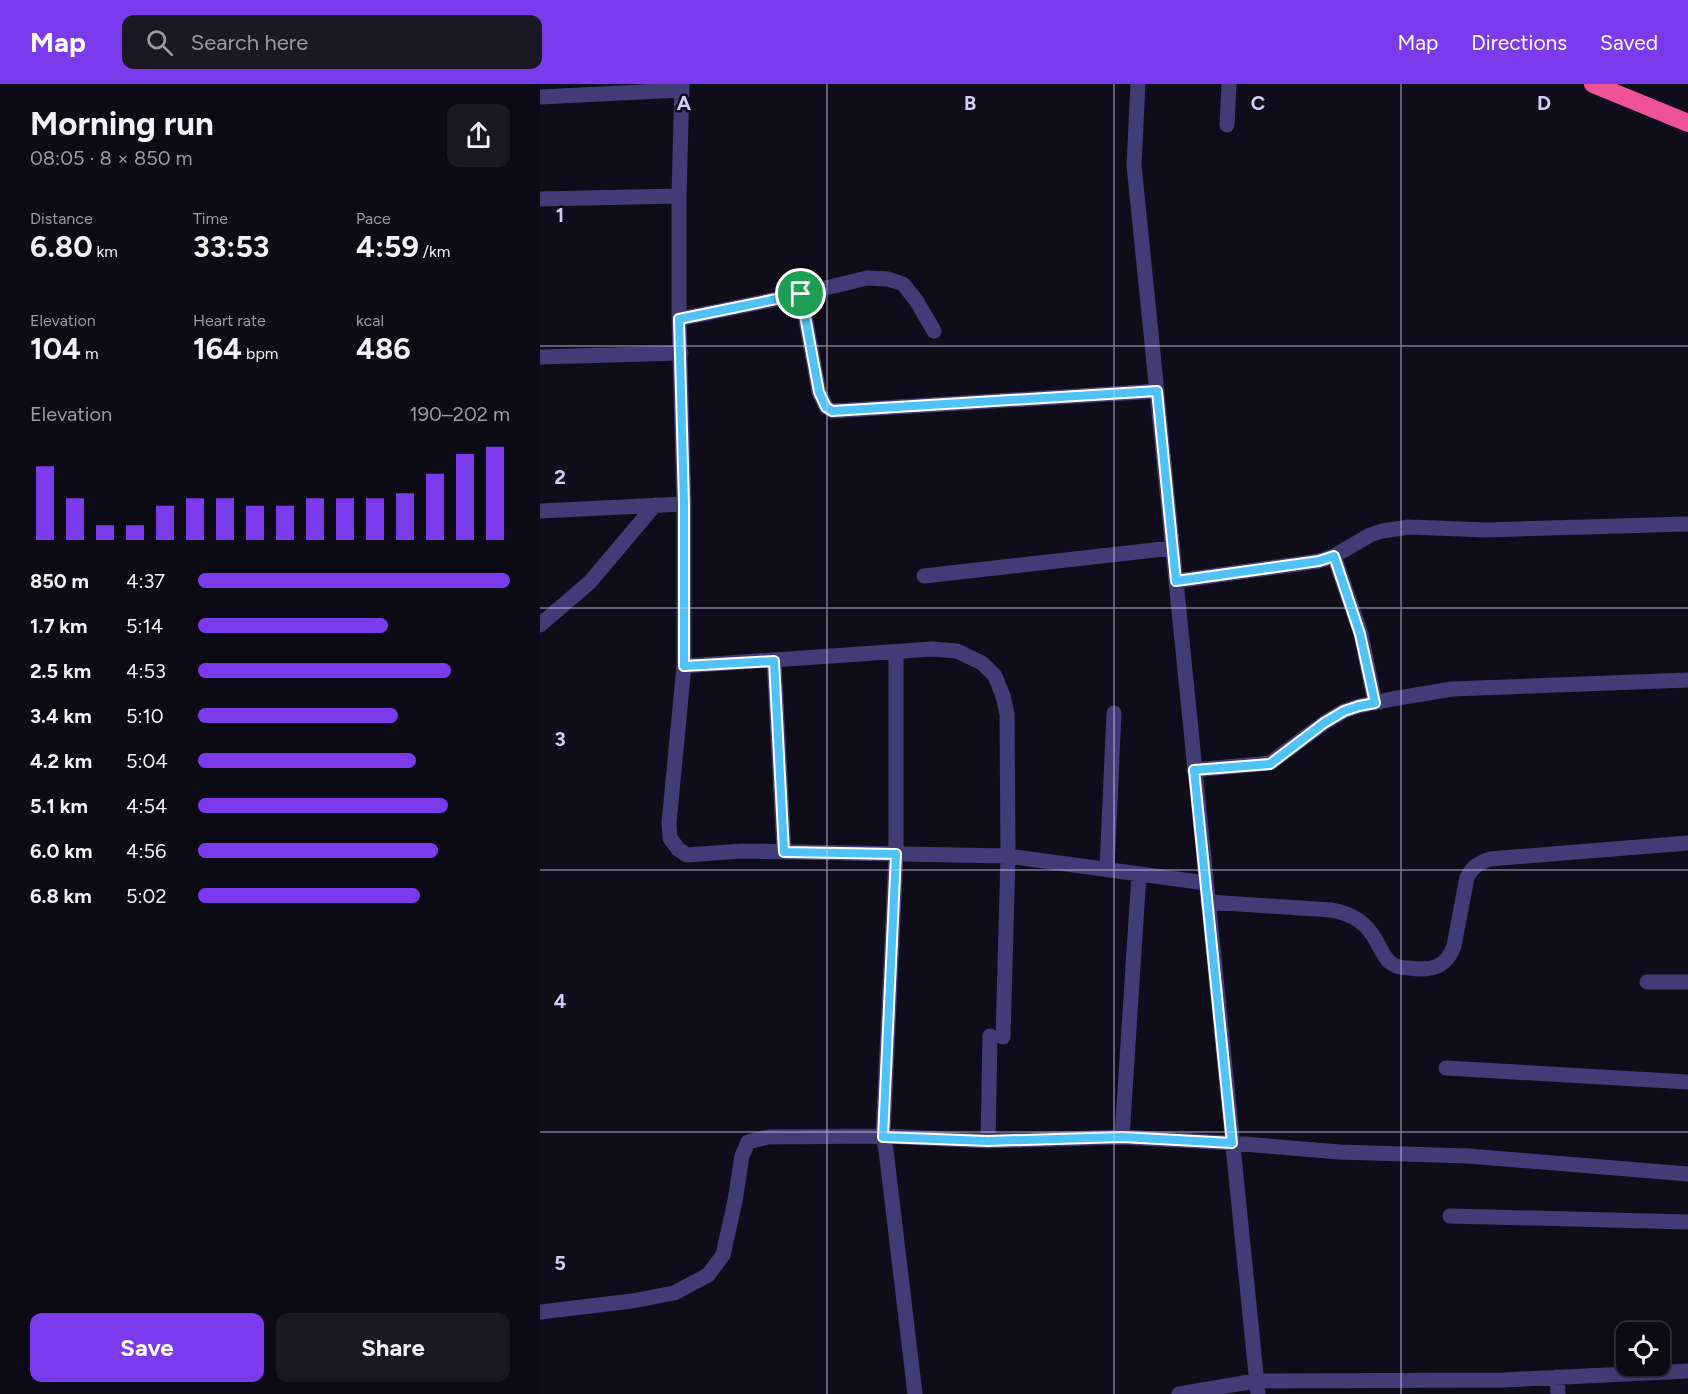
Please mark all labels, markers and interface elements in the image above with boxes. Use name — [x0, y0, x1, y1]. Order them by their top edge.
search box — [122, 15, 542, 69]
text: Map — [30, 25, 86, 59]
icon: search — [143, 26, 176, 59]
text: Search here — [191, 29, 308, 56]
text: Map — [1397, 30, 1438, 55]
text: Directions — [1471, 30, 1567, 55]
text: Saved — [1600, 30, 1658, 55]
text: A — [677, 91, 692, 115]
text: B — [964, 91, 976, 115]
text: C — [1251, 91, 1265, 115]
text: D — [1537, 91, 1551, 115]
text: Morning run — [30, 104, 214, 143]
button: share — [447, 104, 510, 167]
text: 08:05 · 8 × 850 m — [30, 146, 193, 170]
text: 1 — [556, 203, 564, 227]
text: Distance — [30, 209, 93, 228]
text: Time — [193, 209, 228, 228]
text: Pace — [356, 209, 391, 228]
text: 6.80 — [30, 228, 93, 265]
text: 33:53 — [193, 228, 270, 265]
text: 4:59 — [356, 228, 419, 265]
text: km — [93, 242, 118, 261]
text: /km — [419, 242, 450, 261]
pin — [775, 268, 826, 319]
icon: arrive — [784, 277, 817, 310]
text: Elevation — [30, 311, 96, 330]
text: Heart rate — [193, 311, 266, 330]
text: kcal — [356, 311, 384, 330]
text: 104 — [30, 330, 81, 367]
text: 164 — [193, 330, 242, 367]
text: 486 — [356, 330, 411, 367]
text: m — [81, 344, 99, 363]
text: bpm — [242, 344, 278, 363]
text: Elevation — [30, 402, 112, 426]
text: 190–202 m — [409, 402, 510, 426]
text: 2 — [554, 465, 566, 489]
text: 850 m — [30, 569, 89, 593]
text: 4:37 — [126, 569, 165, 593]
text: 1.7 km — [30, 614, 87, 638]
text: 5:14 — [126, 614, 163, 638]
text: 2.5 km — [30, 659, 91, 683]
text: 4:53 — [126, 659, 166, 683]
text: 3.4 km — [30, 704, 92, 728]
text: 5:10 — [126, 704, 164, 728]
text: 3 — [554, 727, 566, 751]
text: 4.2 km — [30, 749, 92, 773]
text: 5:04 — [126, 749, 168, 773]
text: 5.1 km — [30, 794, 88, 818]
text: 4:54 — [126, 794, 167, 818]
text: 6.0 km — [30, 839, 92, 863]
text: 4:56 — [126, 839, 166, 863]
text: 6.8 km — [30, 884, 92, 908]
text: 5:02 — [126, 884, 167, 908]
text: 4 — [554, 989, 567, 1013]
text: 5 — [554, 1251, 566, 1275]
button: Save — [30, 1313, 264, 1382]
button: Share — [276, 1313, 510, 1382]
map controls — [1616, 1322, 1670, 1376]
button: locate — [1616, 1322, 1670, 1376]

